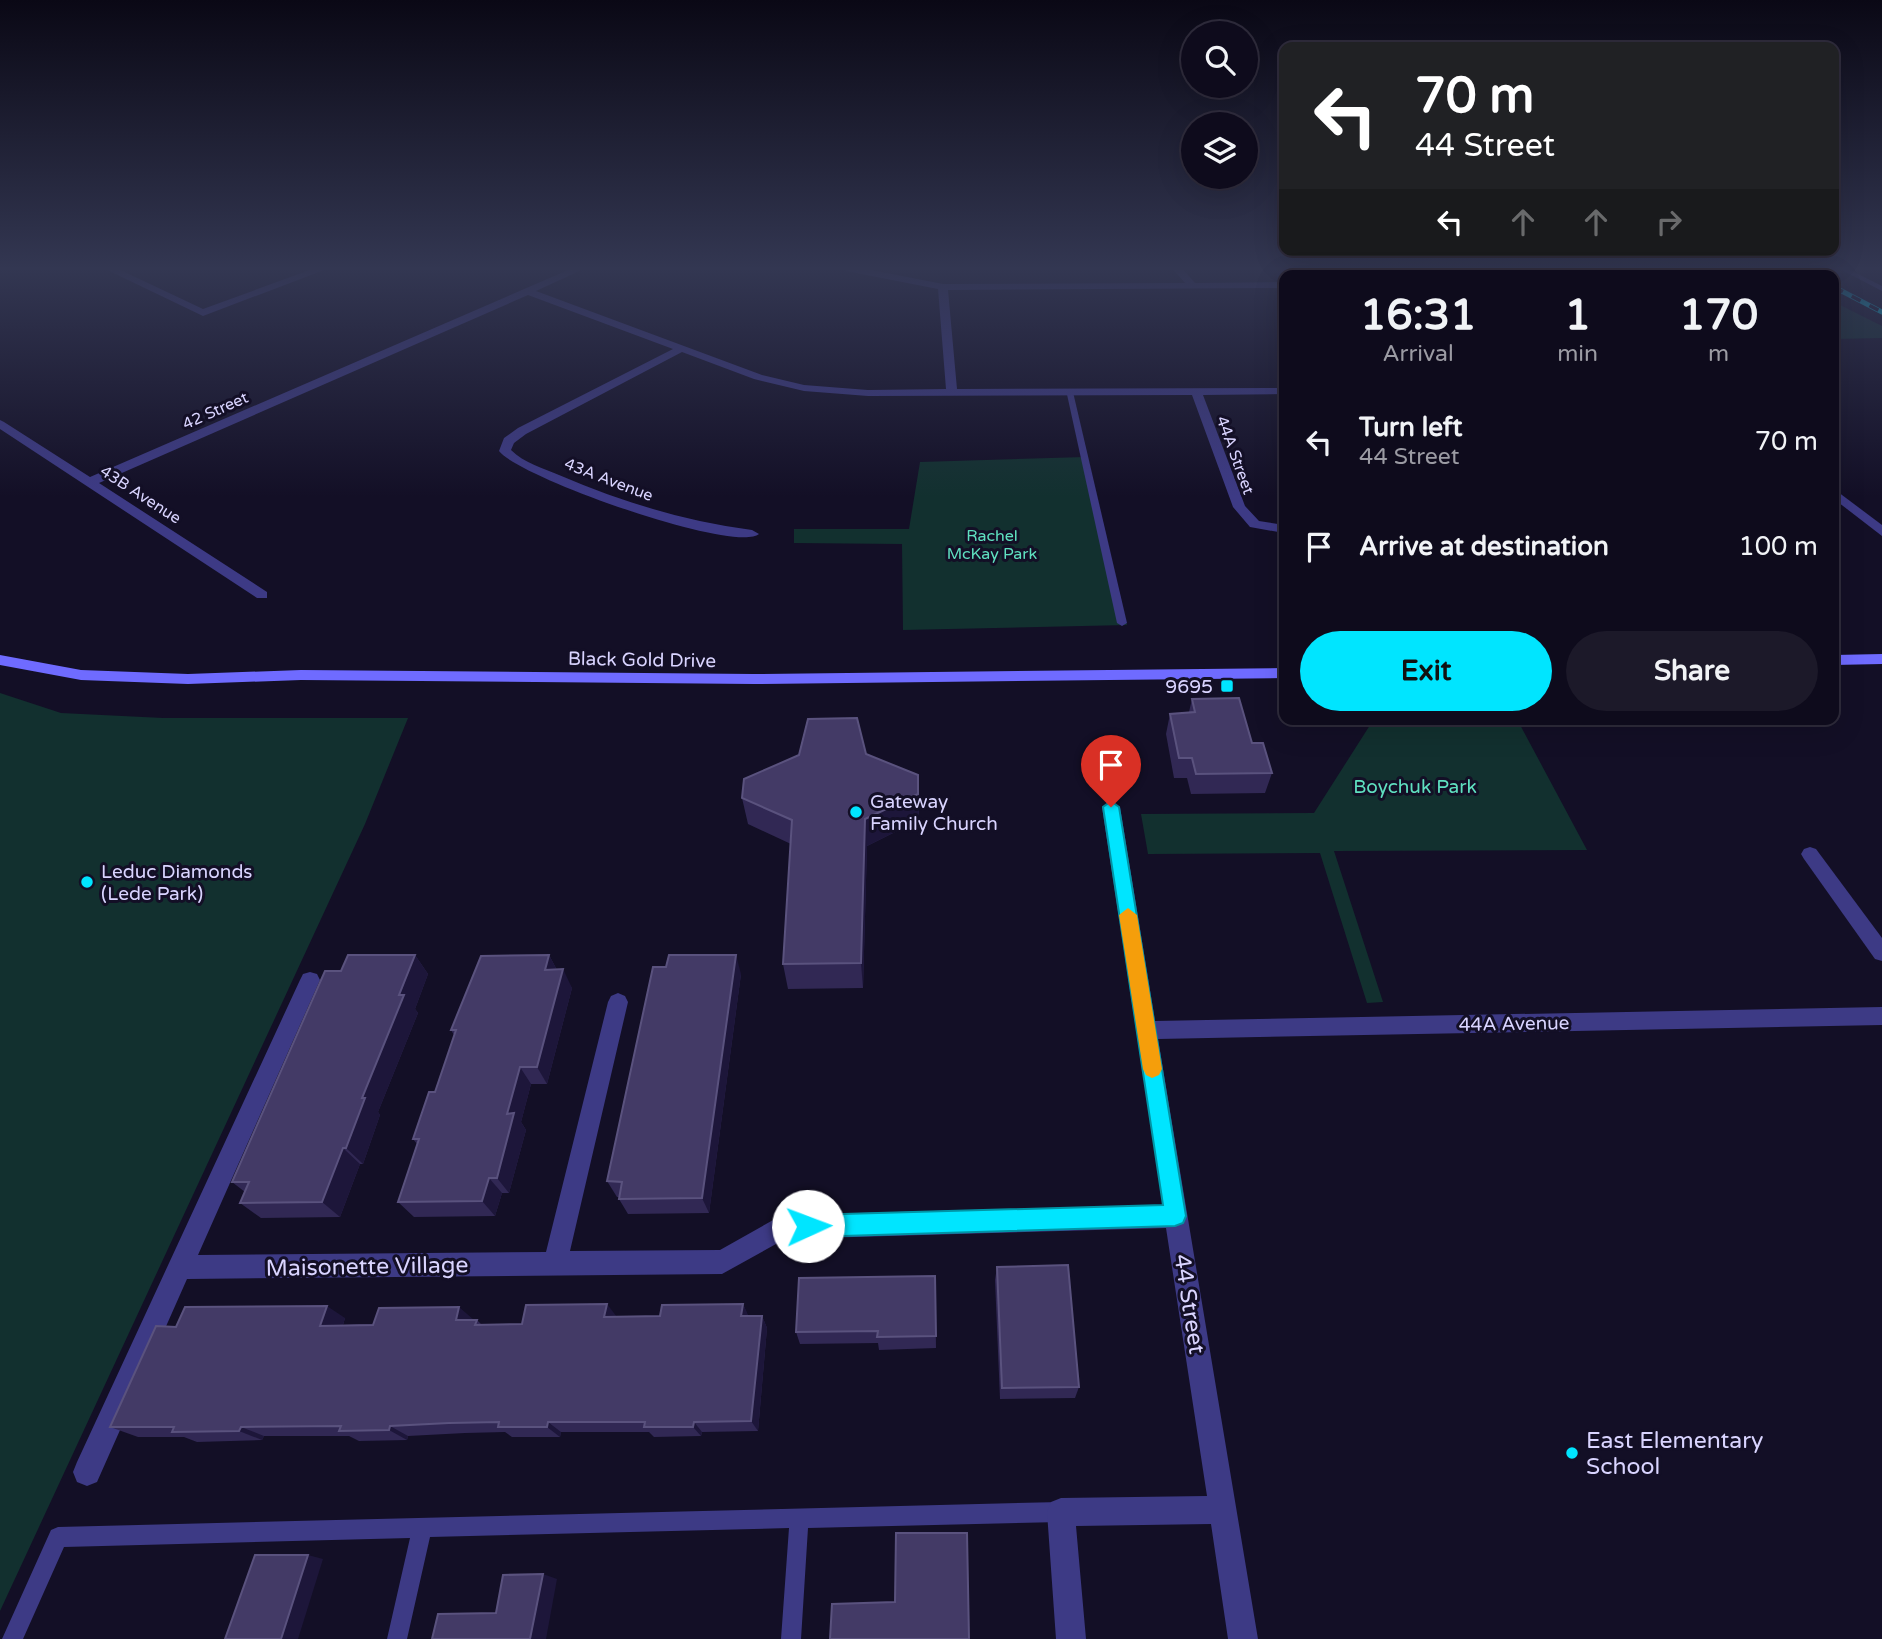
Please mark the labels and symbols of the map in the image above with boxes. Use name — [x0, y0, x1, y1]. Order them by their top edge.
street label: 42 Street — [179, 388, 251, 434]
street label: 44A Street — [1212, 413, 1258, 497]
street label: 43A Avenue — [561, 454, 656, 506]
street label: 43B Avenue — [96, 461, 185, 528]
park label: Rachel McKay Park — [947, 526, 1037, 564]
street label: Black Gold Drive — [568, 648, 716, 672]
place label: 9695 — [1165, 676, 1213, 698]
marker: 9695 — [1219, 678, 1235, 694]
pin — [1081, 735, 1141, 807]
park label: Boychuk Park — [1353, 776, 1477, 798]
place label: Gateway Family Church — [870, 791, 998, 835]
marker: Gateway Family Church — [848, 804, 864, 820]
place label: Leduc Diamonds (Lede Park) — [101, 861, 253, 905]
marker: Leduc Diamonds (Lede Park) — [79, 874, 95, 890]
street label: 44A Avenue — [1458, 1012, 1570, 1036]
position arrow — [771, 1189, 845, 1263]
street label: Maisonette Village — [265, 1251, 469, 1283]
street label: 44 Street — [1167, 1252, 1211, 1356]
place label: East Elementary School — [1586, 1427, 1763, 1481]
marker: East Elementary School — [1564, 1445, 1580, 1461]

